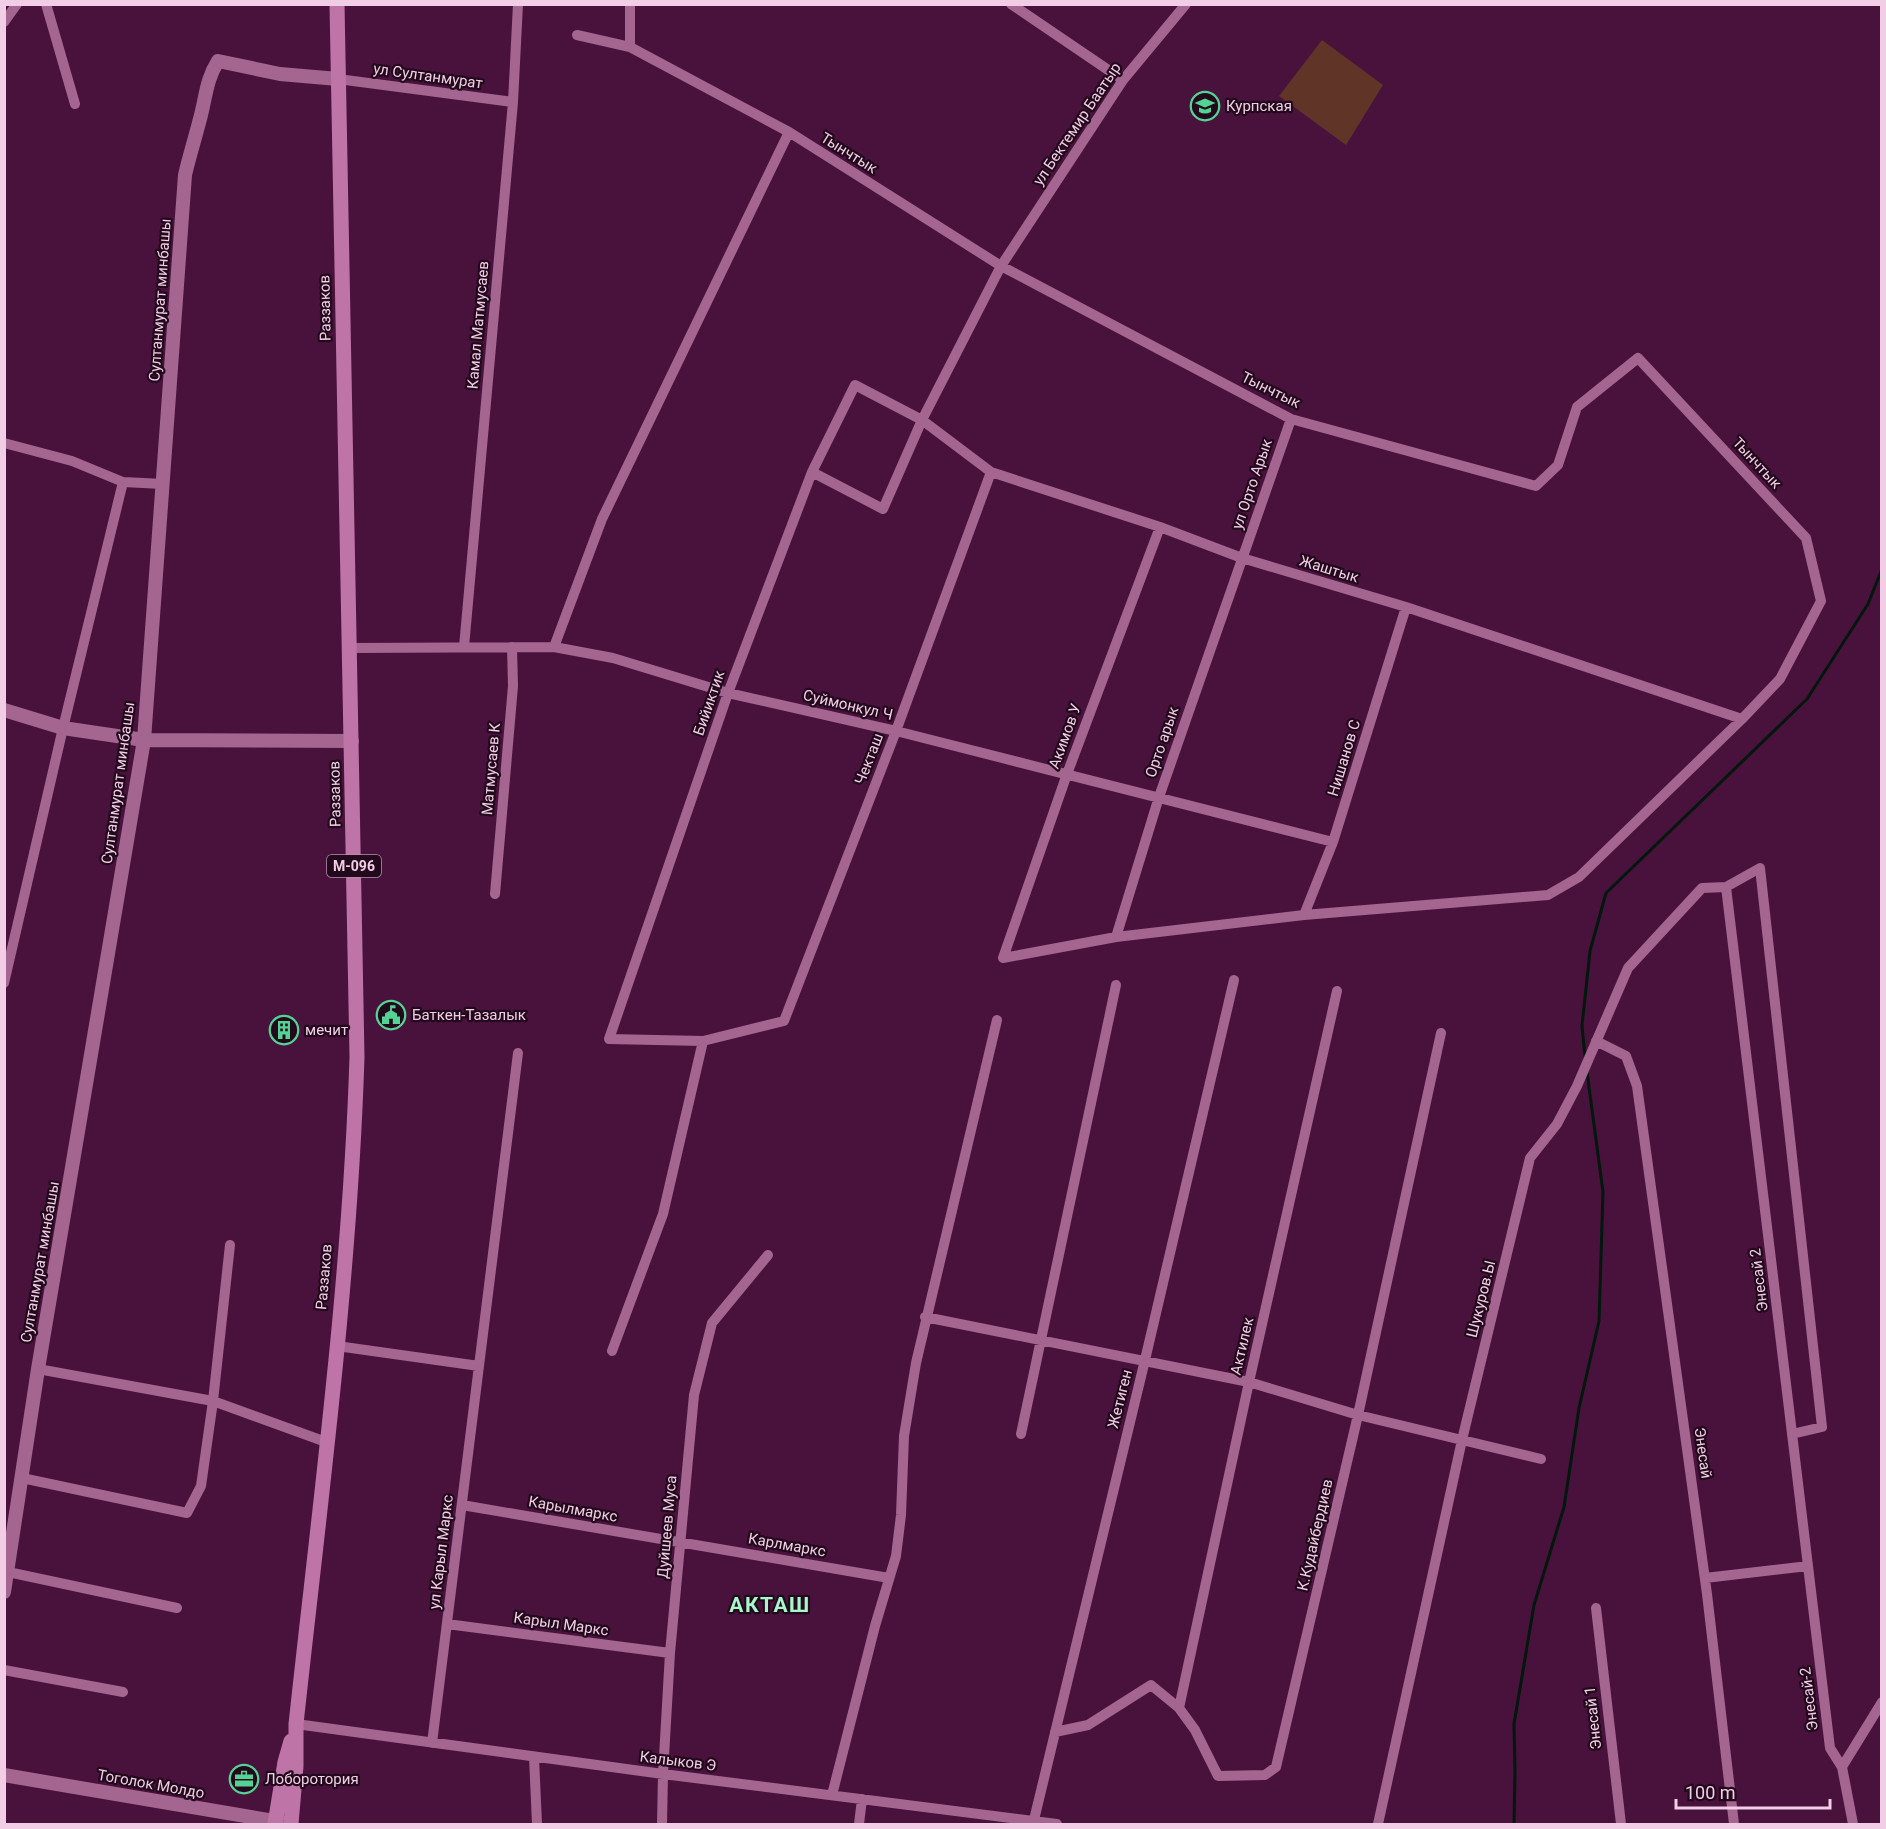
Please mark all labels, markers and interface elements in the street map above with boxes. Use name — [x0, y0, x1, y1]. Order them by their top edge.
street label: ул Султанмурат — [372, 59, 484, 93]
street label: ул Бектемир Баатыр — [1029, 59, 1125, 189]
school or university icon: Курпская — [1189, 90, 1221, 122]
place label: Курпская — [1226, 97, 1292, 115]
street label: Тынчтык — [817, 129, 881, 177]
street label: Султанмурат минбашы — [145, 218, 175, 382]
street label: Камал Матмусаев — [463, 260, 493, 390]
street label: Раззаков — [315, 275, 335, 341]
street label: Тынчтык — [1239, 368, 1303, 412]
street label: Тынчтык — [1729, 434, 1785, 492]
street label: ул Орто Арык — [1228, 436, 1276, 532]
street label: Жаштык — [1297, 551, 1361, 587]
street label: Бийиктик — [689, 668, 729, 738]
street label: Суймонкул Ч — [801, 686, 895, 724]
street label: Султанмурат минбашы — [98, 701, 138, 865]
street label: Акимов У — [1045, 701, 1085, 771]
street label: Орто арык — [1141, 704, 1183, 780]
street label: Нишанов С — [1324, 717, 1364, 798]
street label: Матмусаев К — [478, 722, 504, 816]
street label: Чекташ — [851, 731, 887, 787]
street label: Раззаков — [325, 761, 345, 827]
road number: М-096 — [327, 855, 381, 877]
public building icon: Баткен-Тазалык — [375, 999, 407, 1031]
place label: Баткен-Тазалык — [412, 1006, 526, 1024]
building icon: мечит — [268, 1014, 300, 1046]
place label: мечит — [305, 1021, 348, 1039]
street label: Султанмурат минбашы — [17, 1180, 63, 1344]
street label: Раззаков — [312, 1243, 336, 1311]
street label: Энесай 2 — [1746, 1247, 1772, 1313]
street label: Шукуров.Ы — [1463, 1259, 1499, 1339]
street label: Актилек — [1227, 1315, 1257, 1377]
street label: Жетиген — [1104, 1368, 1136, 1430]
street label: Энесай — [1691, 1426, 1715, 1480]
street label: Дуйшеев Муса — [654, 1475, 680, 1579]
street label: К.Кудайбердиев — [1293, 1477, 1337, 1593]
street label: Карылмаркс — [527, 1492, 619, 1526]
street label: ул Карыл Маркс — [425, 1494, 457, 1610]
street label: Карлмаркс — [747, 1529, 827, 1561]
district label: АКТАШ — [729, 1593, 811, 1617]
street label: Карыл Маркс — [512, 1608, 610, 1640]
street label: Энесай-2 — [1796, 1666, 1822, 1732]
street label: Энесай 1 — [1581, 1685, 1605, 1751]
street label: Калыков Э — [639, 1747, 717, 1775]
office icon: Лоборотория — [228, 1763, 260, 1795]
street label: Тоголок Молдо — [96, 1766, 206, 1802]
place label: Лоборотория — [265, 1770, 359, 1788]
scale bar — [1676, 1772, 1830, 1810]
text: 100 m — [1685, 1782, 1736, 1803]

